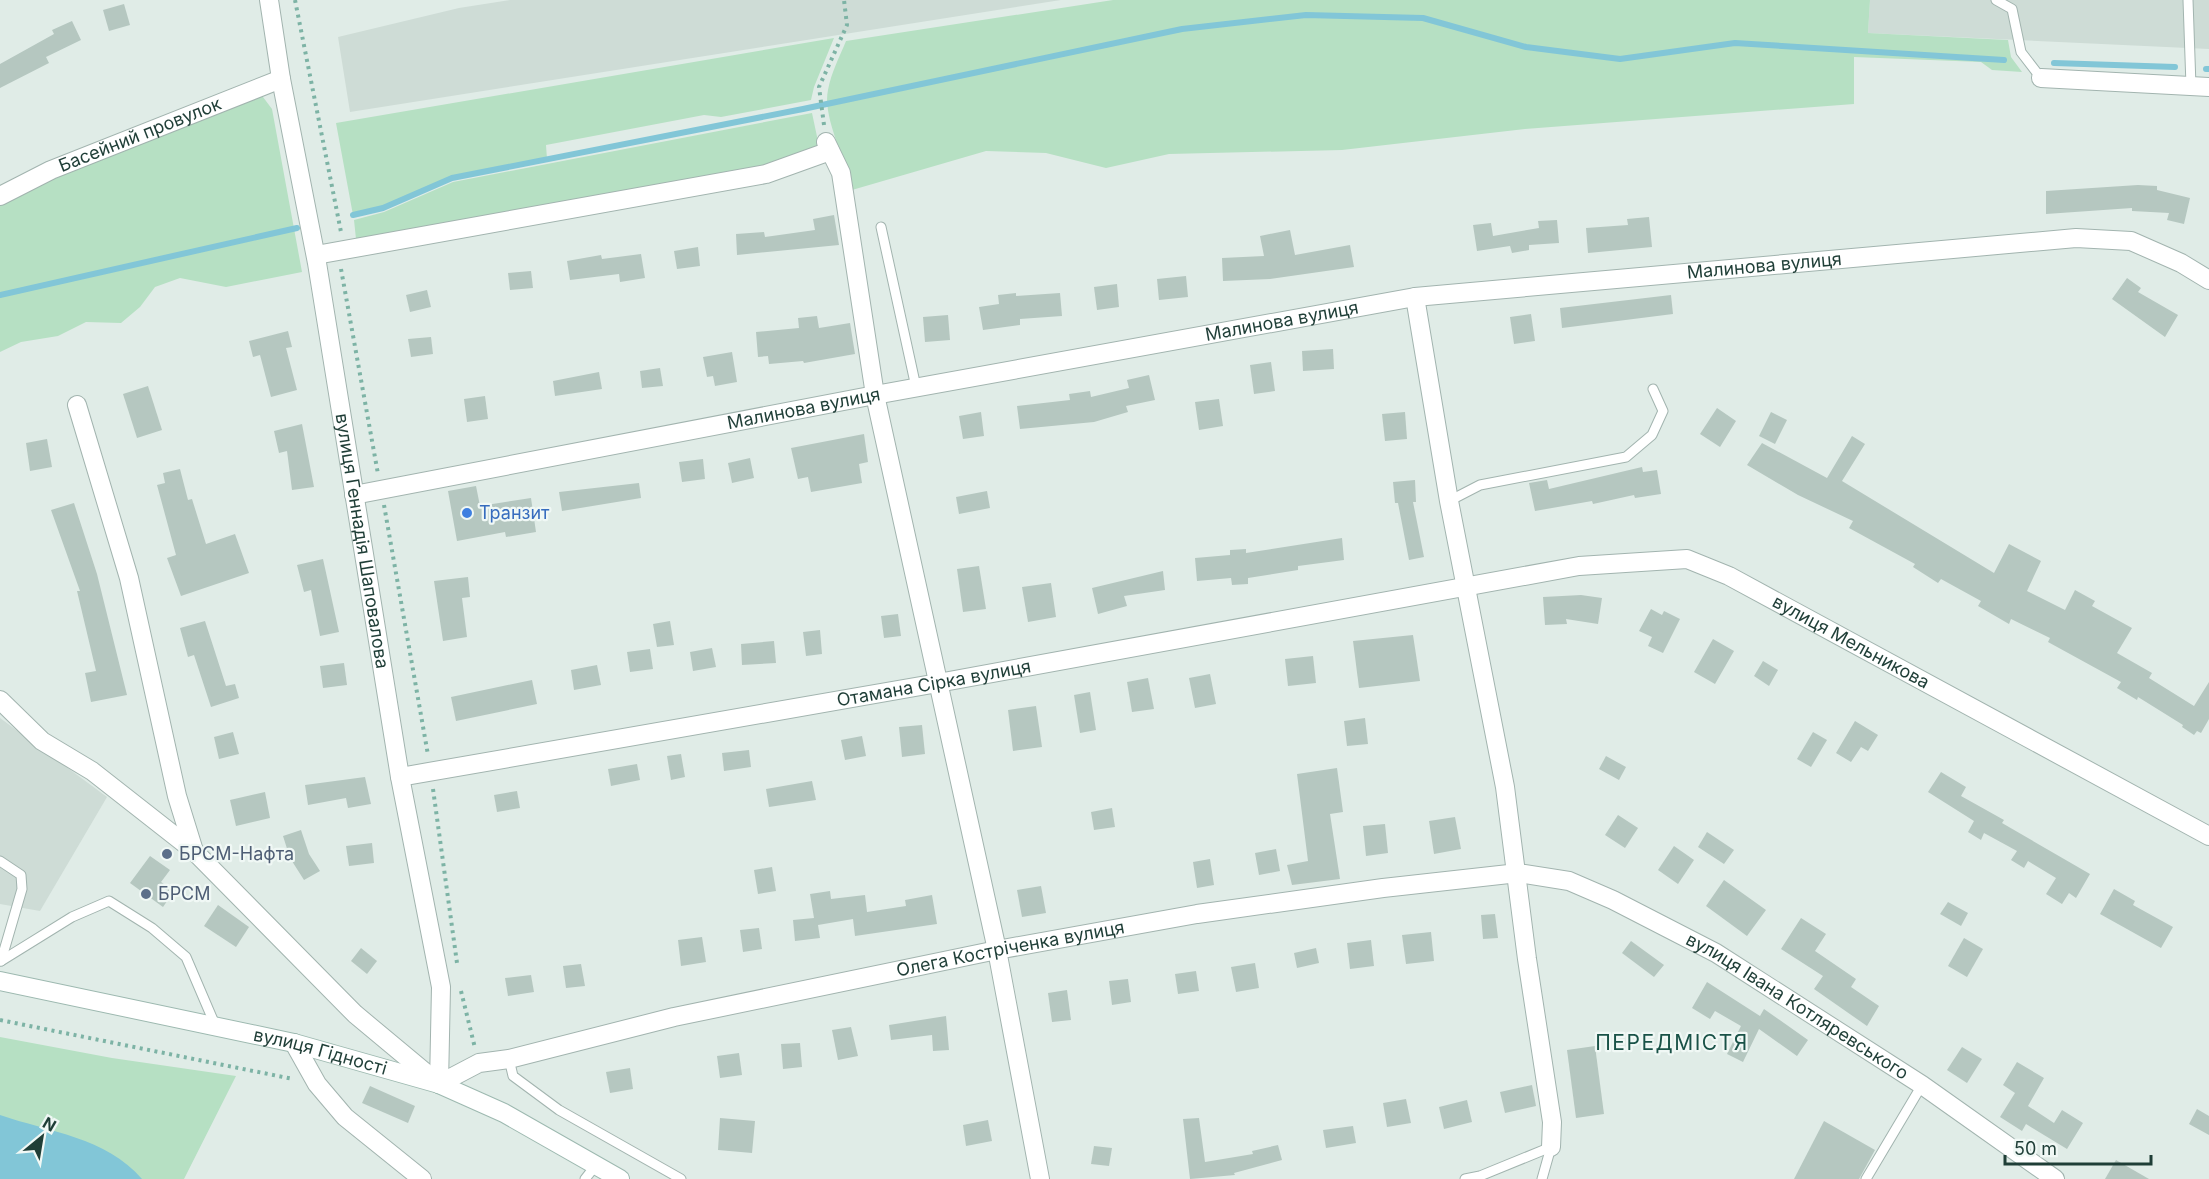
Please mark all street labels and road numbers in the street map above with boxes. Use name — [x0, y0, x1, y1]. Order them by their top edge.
street label: Басейний провулок — [56, 93, 224, 176]
street label: Малинова вулиця — [1686, 248, 1843, 283]
street label: Малинова вулиця — [1203, 296, 1360, 345]
street label: Малинова вулиця — [725, 383, 882, 433]
street label: вулиця Геннадія Шаповалова — [331, 412, 393, 670]
street label: вулиця Мельникова — [1769, 591, 1933, 693]
street label: Отамана Сірка вулиця — [835, 655, 1033, 711]
street label: Олега Костріченка вулиця — [894, 916, 1126, 981]
street label: вулиця Івана Котляревського — [1683, 928, 1913, 1084]
street label: вулиця Гідності — [252, 1024, 389, 1079]

